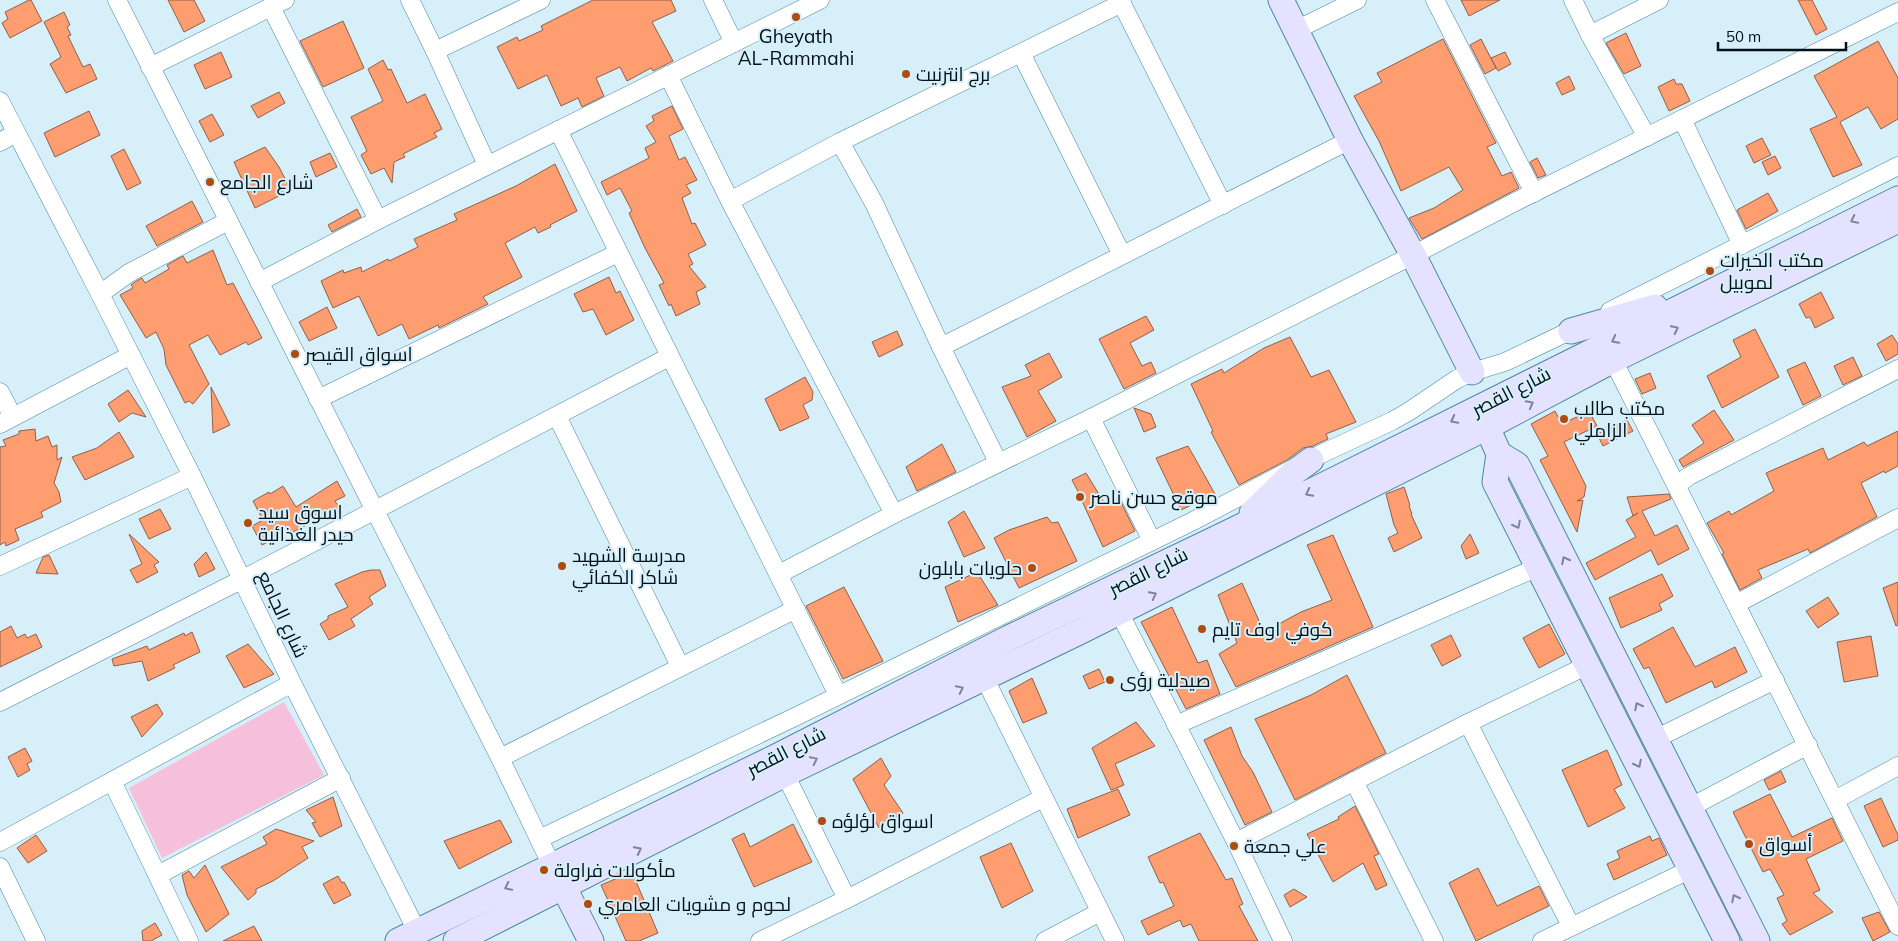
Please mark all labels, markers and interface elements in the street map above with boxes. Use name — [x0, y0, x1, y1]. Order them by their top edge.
marker: Gheyath AL-Rammahi — [790, 11, 802, 23]
scale bar — [1718, 20, 1846, 52]
place label: Gheyath AL-Rammahi — [738, 24, 854, 70]
text: 50 m — [1726, 27, 1761, 46]
place label: برج انترنيت — [916, 62, 990, 88]
marker: برج انترنيت — [900, 68, 912, 80]
place label: شارع الجامع — [220, 170, 313, 196]
marker: شارع الجامع — [204, 176, 216, 188]
one-way arrow — [1851, 214, 1860, 224]
place label: مكتب الخيرات لموبيل — [1720, 248, 1824, 294]
marker: مكتب الخيرات لموبيل — [1704, 265, 1716, 277]
one-way arrow — [1670, 325, 1679, 336]
one-way arrow — [1611, 334, 1620, 344]
place label: اسواق القيصر — [304, 342, 413, 367]
marker: اسواق القيصر — [289, 348, 301, 360]
street label: شارع القصر — [1467, 361, 1555, 423]
place label: مكتب طالب الزاملي — [1574, 396, 1665, 445]
one-way arrow — [1525, 400, 1534, 410]
marker: مكتب طالب الزاملي — [1558, 413, 1570, 425]
one-way arrow — [1450, 414, 1459, 424]
place label: موقع حسن ناصر — [1089, 485, 1218, 511]
one-way arrow — [1305, 487, 1314, 497]
marker: موقع حسن ناصر — [1074, 491, 1086, 503]
place label: اسوق سيد حيدر الغذائية — [258, 500, 354, 546]
marker: اسوق سيد حيدر الغذائية — [242, 517, 254, 529]
one-way arrow — [1511, 520, 1521, 529]
street label: شارع القصر — [1103, 541, 1193, 603]
place label: مدرسة الشهيد شاكر الكفائي — [572, 543, 686, 592]
place label: حلويات بابلون — [919, 556, 1022, 580]
one-way arrow — [1561, 557, 1571, 566]
marker: مدرسة الشهيد شاكر الكفائي — [556, 560, 568, 572]
marker: حلويات بابلون — [1026, 562, 1038, 574]
street label: شارع الجامع — [251, 567, 314, 662]
one-way arrow — [1148, 591, 1157, 601]
place label: كوفي اوف تايم — [1212, 617, 1333, 644]
marker: كوفي اوف تايم — [1196, 623, 1208, 635]
place label: صيدلية رؤى — [1120, 668, 1210, 692]
marker: صيدلية رؤى — [1104, 674, 1116, 686]
one-way arrow — [955, 684, 964, 695]
one-way arrow — [1634, 702, 1644, 711]
street label: شارع القصر — [742, 721, 830, 783]
one-way arrow — [809, 756, 818, 766]
one-way arrow — [1632, 759, 1642, 768]
place label: اسواق لؤلؤه — [832, 809, 934, 834]
marker: اسواق لؤلؤه — [816, 815, 828, 827]
place label: أسواق — [1759, 832, 1812, 857]
place label: علي جمعة — [1244, 834, 1327, 861]
marker: أسواق — [1743, 838, 1755, 850]
marker: علي جمعة — [1228, 840, 1240, 852]
one-way arrow — [633, 846, 642, 856]
place label: مأكولات فراولة — [554, 858, 676, 882]
marker: مأكولات فراولة — [538, 864, 550, 876]
one-way arrow — [504, 881, 513, 891]
place label: لحوم و مشويات العامري — [598, 892, 791, 919]
one-way arrow — [1731, 894, 1741, 903]
marker: لحوم و مشويات العامري — [582, 898, 594, 910]

